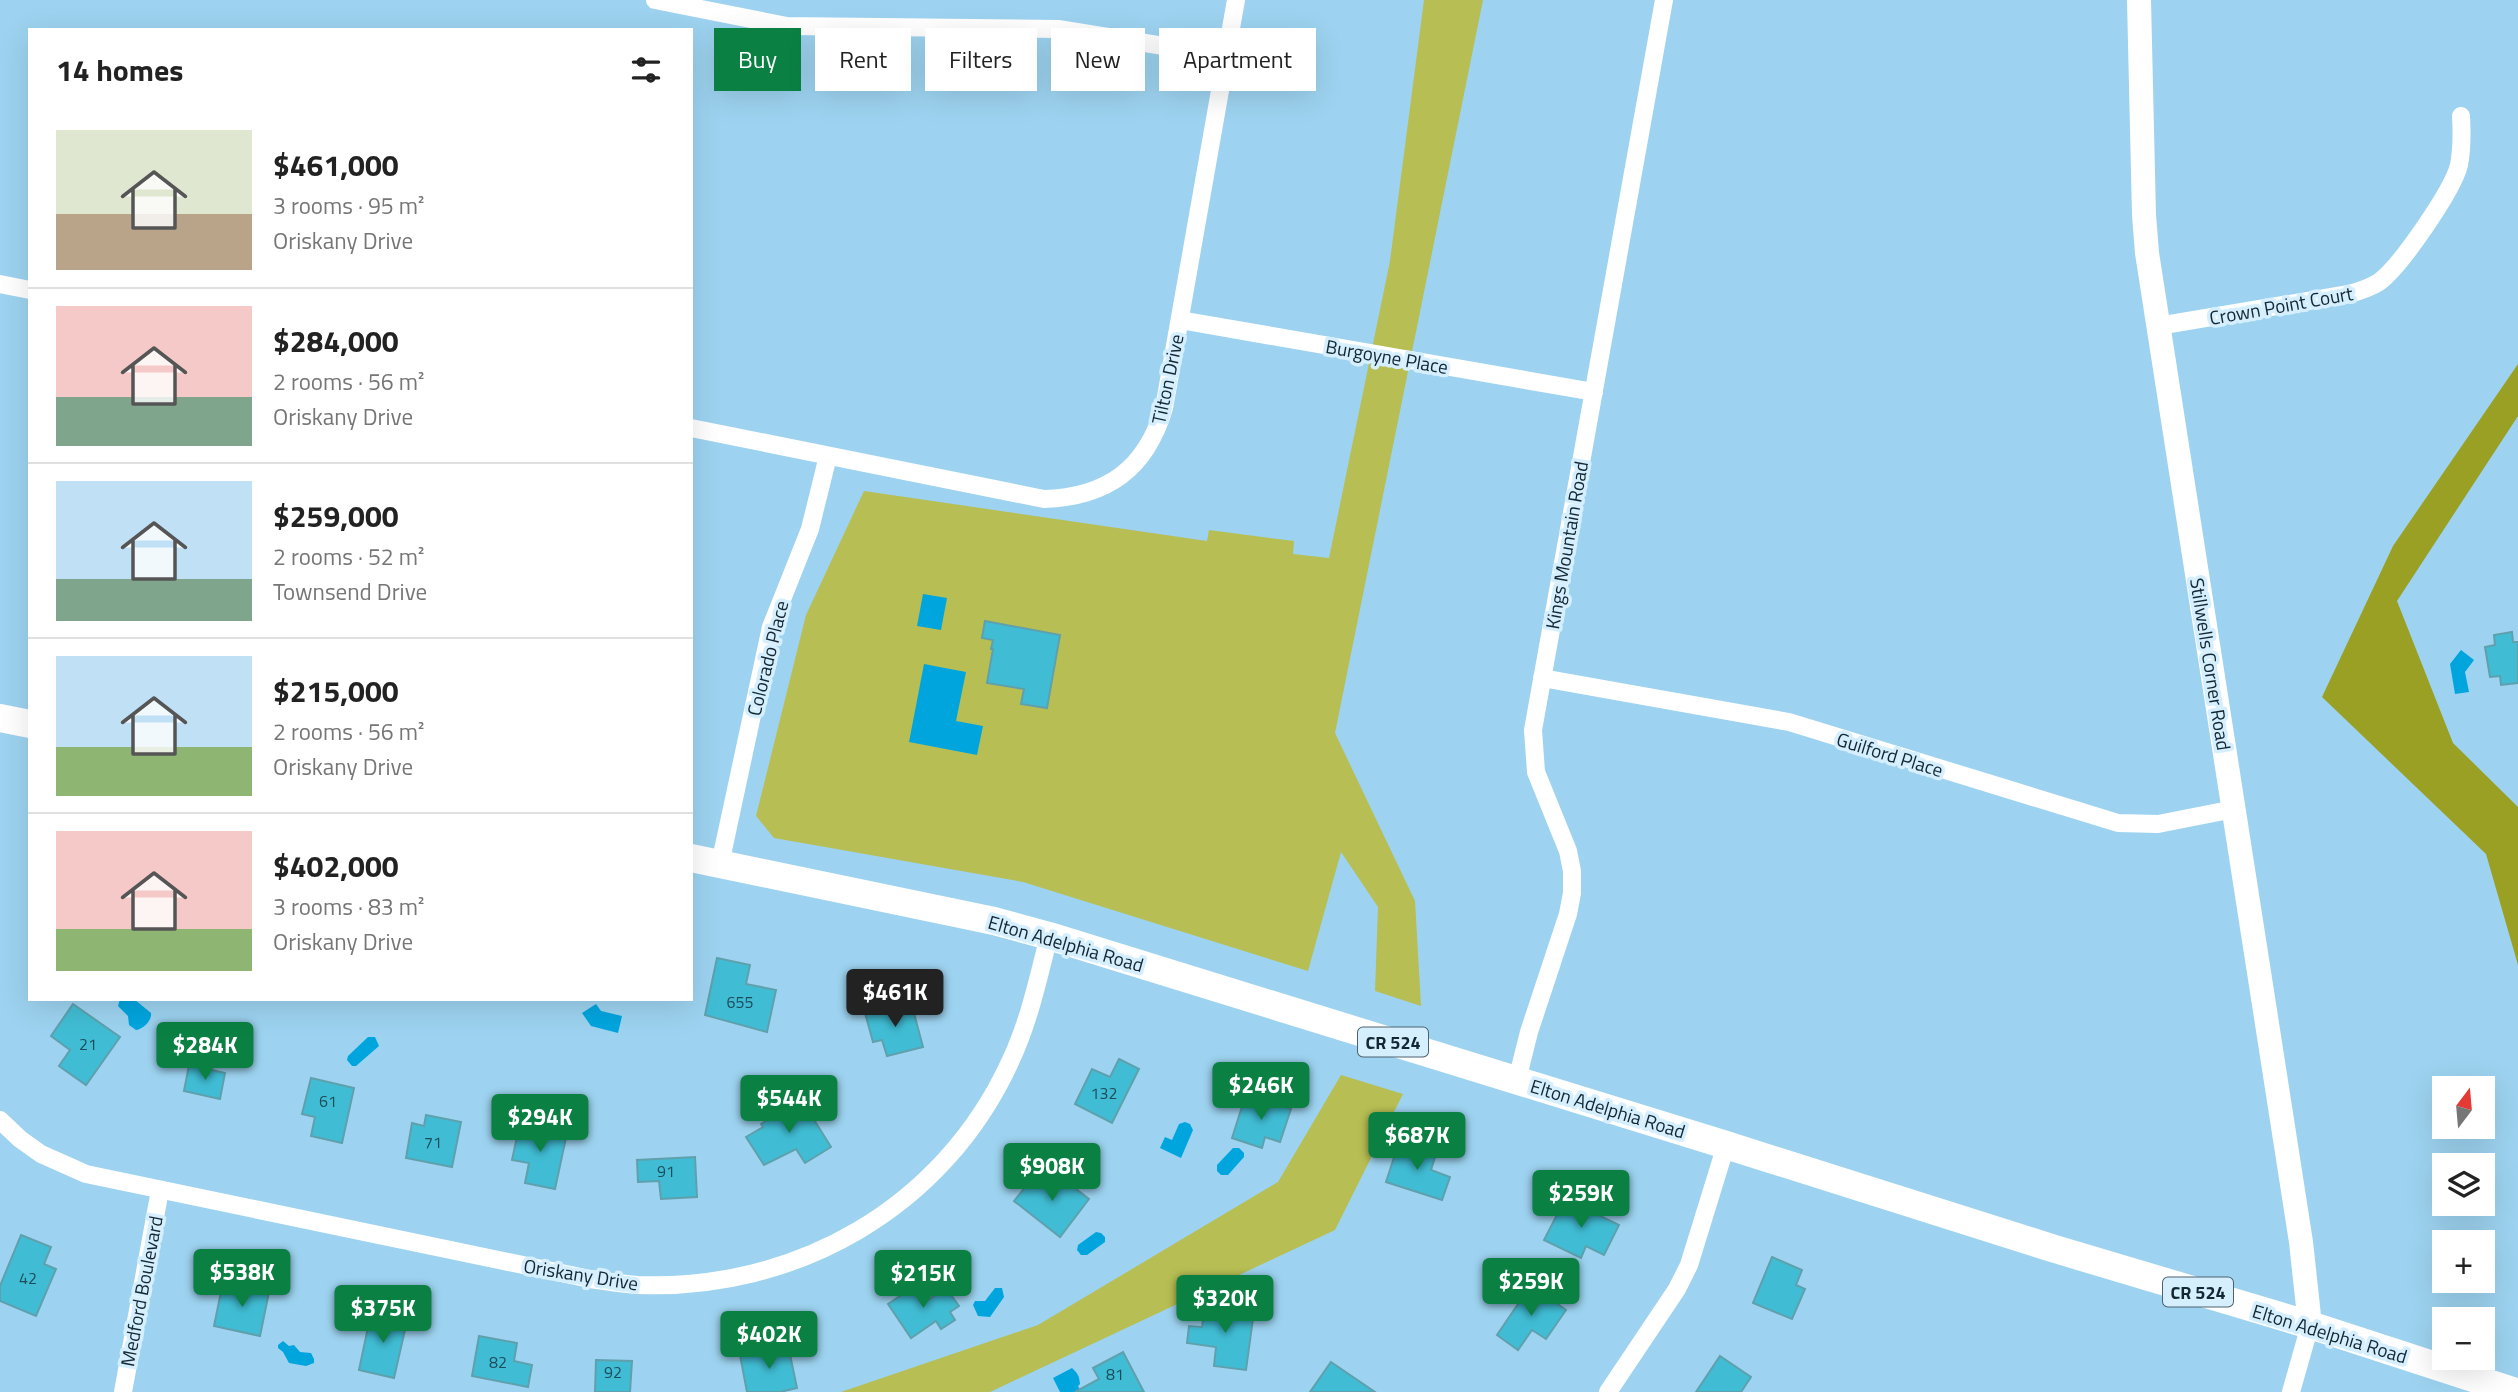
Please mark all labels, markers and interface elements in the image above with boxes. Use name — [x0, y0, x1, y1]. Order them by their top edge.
chip: Buy — [714, 28, 801, 91]
chip: Rent — [815, 28, 911, 91]
chip: Filters — [925, 28, 1037, 91]
chip: New — [1051, 28, 1145, 91]
chip: Apartment — [1159, 28, 1316, 91]
text: 14 homes — [56, 47, 183, 93]
icon: filters — [627, 51, 665, 89]
text: $461,000 — [273, 142, 399, 188]
icon: home — [112, 158, 196, 242]
text: 3 rooms · 95 m² — [273, 188, 424, 223]
text: Oriskany Drive — [273, 223, 413, 258]
street label: Crown Point Court — [2207, 278, 2355, 332]
text: $284,000 — [273, 318, 399, 364]
street label: Tilton Drive — [1143, 331, 1191, 427]
street label: Burgoyne Place — [1323, 331, 1451, 381]
icon: home — [112, 334, 196, 418]
text: 2 rooms · 56 m² — [273, 364, 424, 399]
text: Oriskany Drive — [273, 399, 413, 434]
street label: Kings Mountain Road — [1537, 459, 1595, 631]
text: $259,000 — [273, 493, 399, 539]
icon: home — [112, 509, 196, 593]
text: 2 rooms · 52 m² — [273, 539, 424, 574]
text: Townsend Drive — [273, 574, 427, 609]
street label: Stillwells Corner Road — [2183, 576, 2239, 752]
street label: Colorado Place — [739, 597, 795, 719]
text: $215,000 — [273, 668, 399, 714]
icon: home — [112, 684, 196, 768]
text: 2 rooms · 56 m² — [273, 714, 424, 749]
street label: Guilford Place — [1833, 724, 1947, 784]
text: Oriskany Drive — [273, 749, 413, 784]
text: $402,000 — [273, 843, 399, 889]
icon: home — [112, 859, 196, 943]
text: 3 rooms · 83 m² — [273, 889, 424, 924]
street label: Elton Adelphia Road — [985, 907, 1147, 979]
text: Oriskany Drive — [273, 924, 413, 959]
pin: $461K — [846, 970, 944, 1029]
text: $461K — [862, 974, 928, 1009]
house number: 655 — [727, 990, 753, 1014]
pin: $284K — [156, 1023, 254, 1082]
text: $284K — [172, 1027, 238, 1062]
road number: CR 524 — [1358, 1028, 1428, 1056]
house number: 21 — [79, 1032, 97, 1056]
pin: $246K — [1212, 1062, 1310, 1122]
text: $246K — [1228, 1067, 1294, 1102]
street label: Elton Adelphia Road — [1527, 1071, 1689, 1145]
pin: $544K — [740, 1076, 838, 1135]
north arrow — [2432, 1076, 2496, 1139]
map controls — [2432, 1076, 2495, 1370]
text: $544K — [756, 1080, 822, 1115]
house number: 132 — [1091, 1081, 1117, 1105]
house number: 61 — [319, 1089, 337, 1113]
pin: $294K — [491, 1094, 589, 1154]
text: $294K — [507, 1099, 573, 1134]
pin: $687K — [1368, 1112, 1466, 1172]
text: $687K — [1384, 1117, 1450, 1152]
house number: 71 — [424, 1130, 442, 1154]
pin: $908K — [1003, 1144, 1101, 1203]
text: $908K — [1019, 1148, 1085, 1183]
button: layers — [2432, 1153, 2495, 1216]
house number: 91 — [657, 1159, 675, 1183]
pin: $259K — [1532, 1170, 1630, 1230]
text: $259K — [1548, 1175, 1614, 1210]
street label: Medford Boulevard — [112, 1213, 170, 1369]
button: + — [2432, 1230, 2495, 1293]
pin: $538K — [193, 1250, 291, 1309]
pin: $215K — [874, 1250, 972, 1310]
street label: Oriskany Drive — [522, 1251, 640, 1297]
text: $538K — [209, 1254, 275, 1289]
text: $215K — [890, 1255, 956, 1290]
pin: $259K — [1482, 1258, 1580, 1318]
text: $259K — [1498, 1263, 1564, 1298]
house number: 42 — [19, 1266, 37, 1290]
pin: $320K — [1176, 1276, 1274, 1335]
road number: CR 524 — [2163, 1278, 2233, 1307]
text: $320K — [1192, 1280, 1258, 1315]
pin: $375K — [334, 1286, 432, 1345]
text: $375K — [350, 1290, 416, 1325]
street label: Elton Adelphia Road — [2249, 1296, 2411, 1370]
button: − — [2432, 1307, 2495, 1370]
pin: $402K — [720, 1312, 818, 1371]
text: $402K — [736, 1316, 802, 1351]
house number: 82 — [489, 1350, 507, 1374]
house number: 92 — [604, 1360, 622, 1384]
house number: 81 — [1106, 1362, 1124, 1386]

